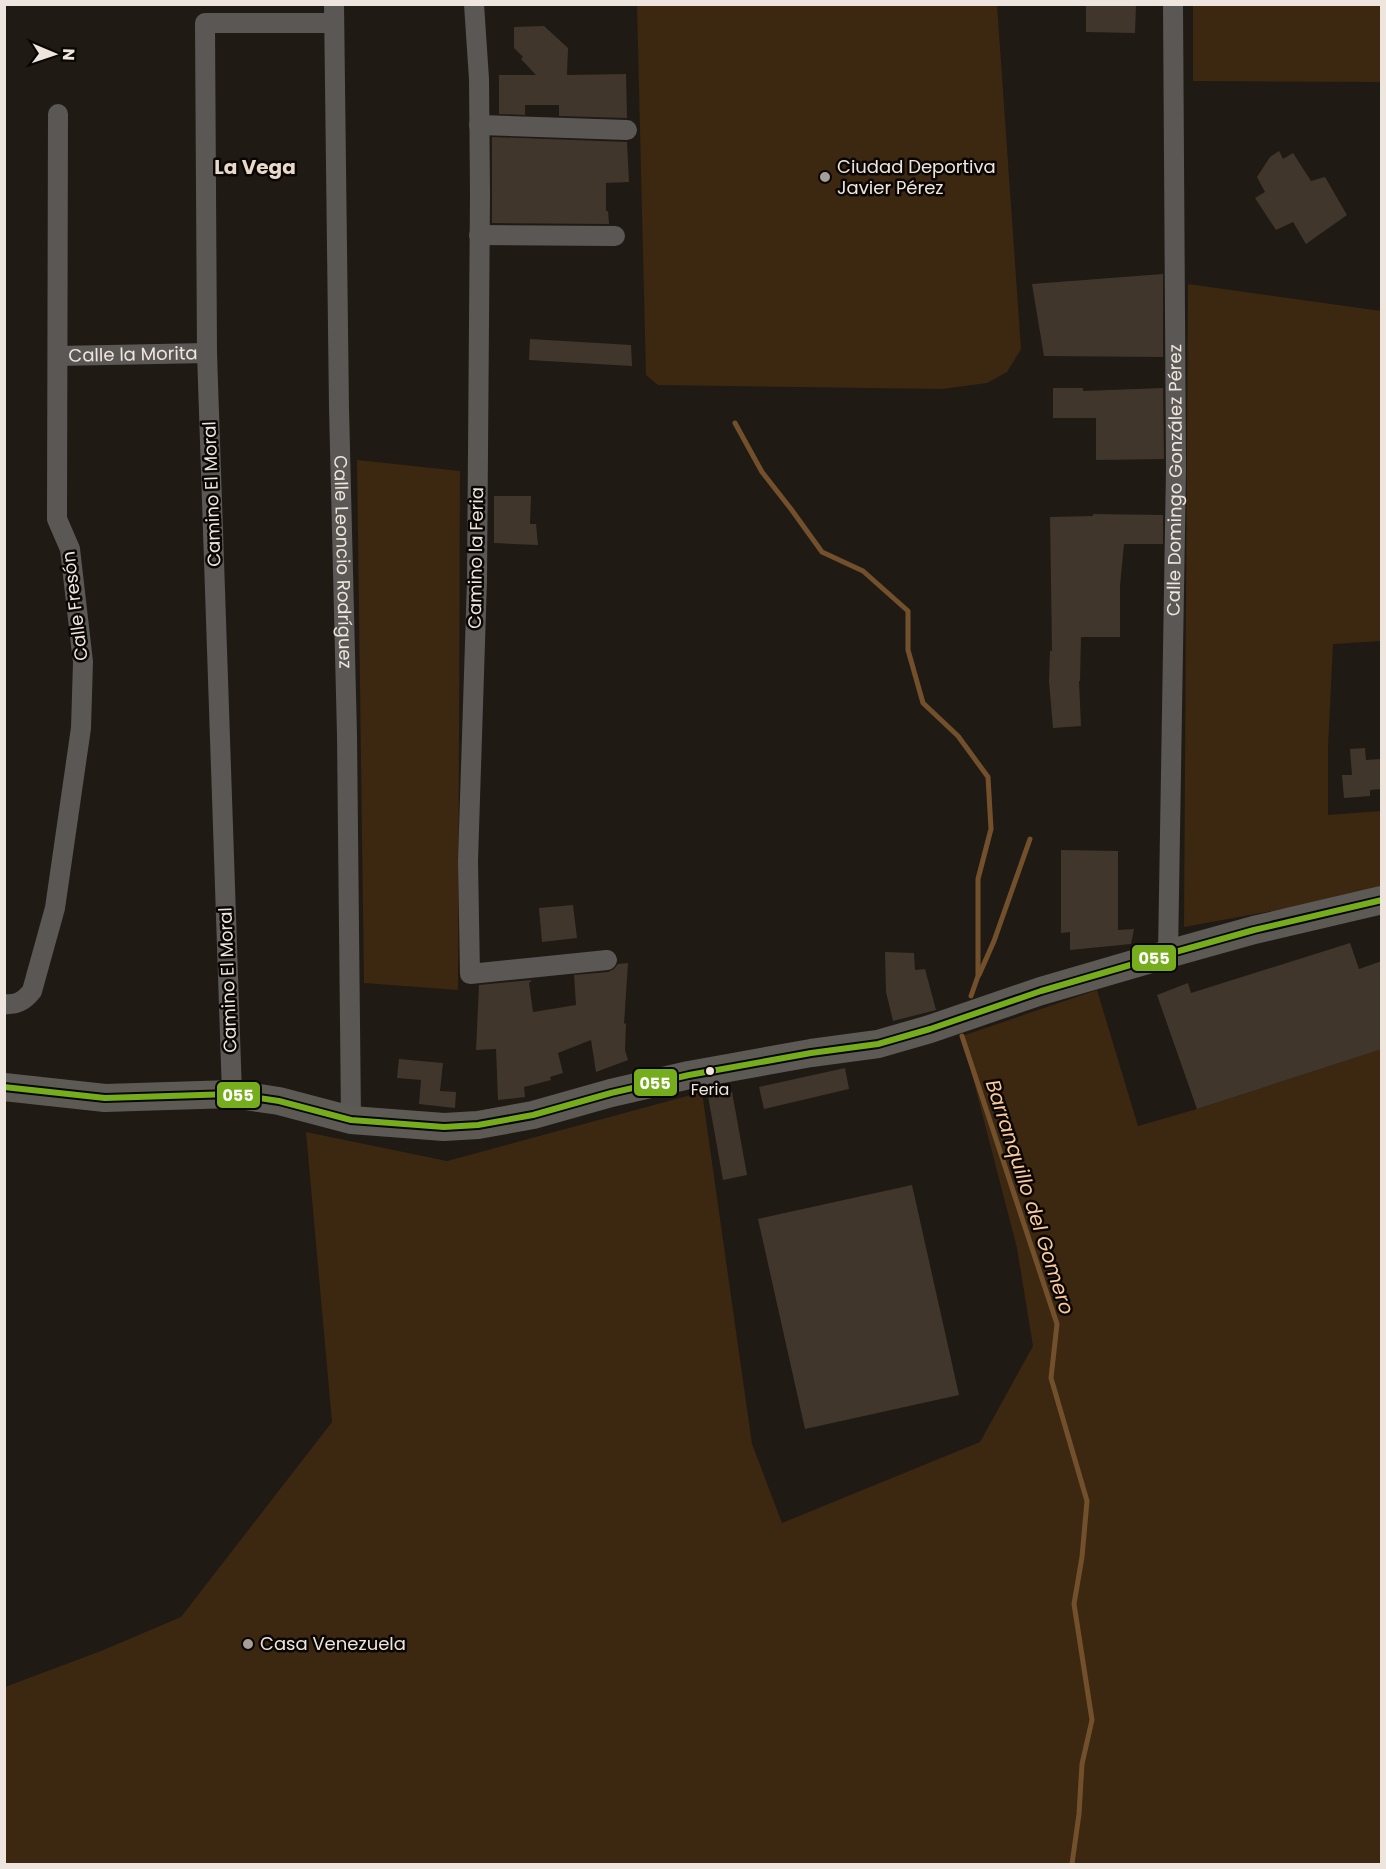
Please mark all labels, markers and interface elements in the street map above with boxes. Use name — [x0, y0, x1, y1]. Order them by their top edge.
north arrow — [24, 24, 84, 84]
text: N — [57, 48, 80, 61]
district label: La Vega — [214, 153, 296, 181]
place label: Ciudad Deportiva Javier Pérez — [837, 154, 996, 200]
marker: Ciudad Deportiva Javier Pérez — [818, 170, 832, 184]
street label: Calle la Morita — [68, 340, 198, 368]
street label: Calle Domingo González Pérez — [1161, 344, 1188, 616]
street label: Camino El Moral — [196, 421, 227, 567]
street label: Calle Leoncio Rodríguez — [328, 455, 358, 669]
street label: Camino la Feria — [462, 487, 489, 629]
street label: Calle Fresón — [55, 550, 94, 662]
street label: Camino El Moral — [212, 907, 243, 1053]
line badge: 055 — [1131, 944, 1177, 972]
text: 055 — [1138, 947, 1170, 970]
marker: Feria — [704, 1065, 716, 1077]
line badge: 055 — [633, 1068, 678, 1097]
text: 055 — [639, 1072, 671, 1095]
water label: Barranquillo del Gomero — [979, 1076, 1081, 1318]
place label: Feria — [691, 1078, 729, 1101]
line badge: 055 — [216, 1081, 261, 1109]
text: 055 — [222, 1084, 254, 1107]
place label: Casa Venezuela — [260, 1631, 406, 1656]
marker: Casa Venezuela — [241, 1637, 255, 1651]

